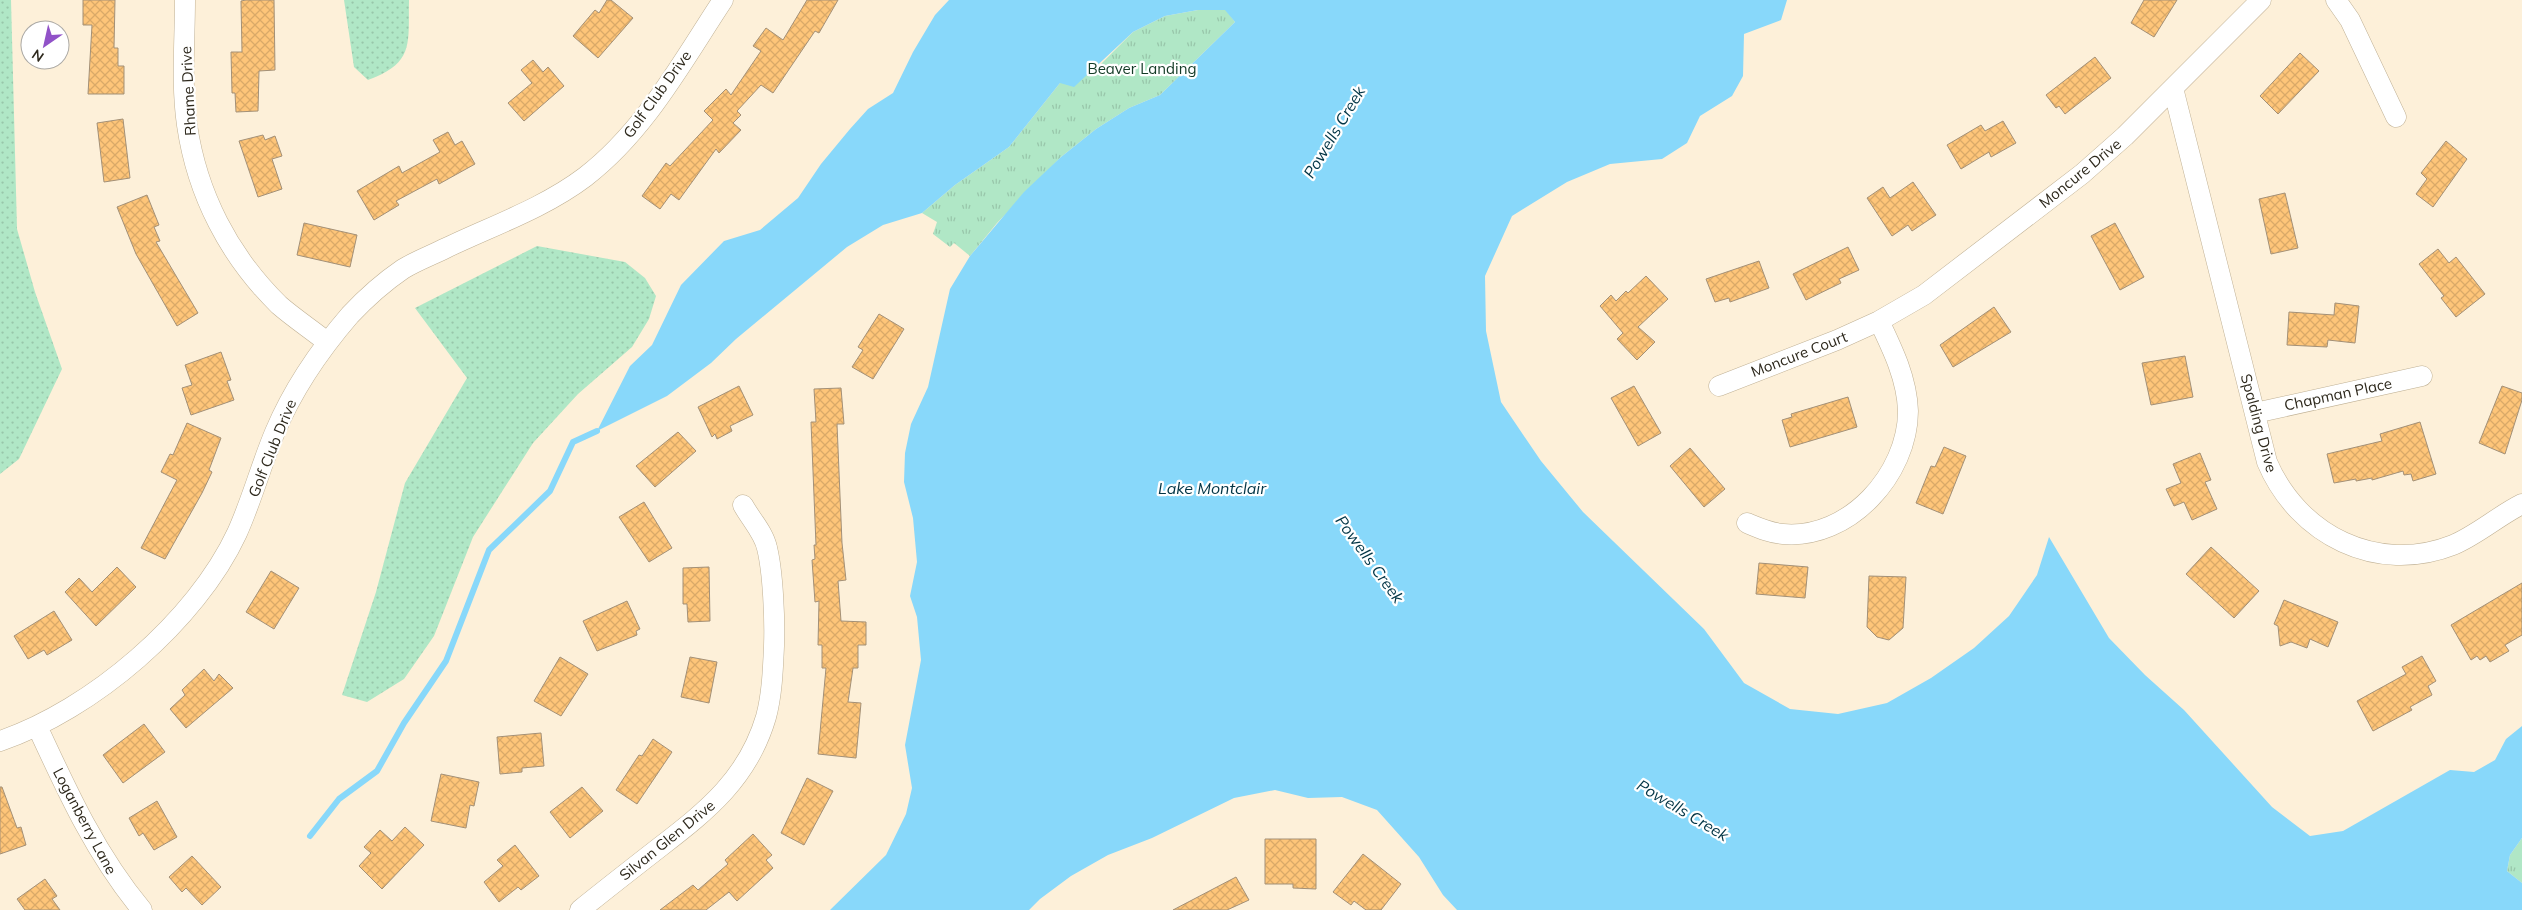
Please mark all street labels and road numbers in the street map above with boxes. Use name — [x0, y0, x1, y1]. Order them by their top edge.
street label: Rhame Drive — [176, 46, 200, 136]
street label: Golf Club Drive — [619, 46, 695, 142]
street label: Moncure Drive — [2035, 134, 2125, 212]
street label: Moncure Court — [1748, 327, 1850, 381]
street label: Spalding Drive — [2237, 372, 2281, 474]
street label: Chapman Place — [2282, 373, 2394, 415]
street label: Golf Club Drive — [244, 396, 300, 500]
street label: Loganberry Lane — [49, 764, 121, 878]
street label: Silvan Glen Drive — [615, 796, 719, 884]

